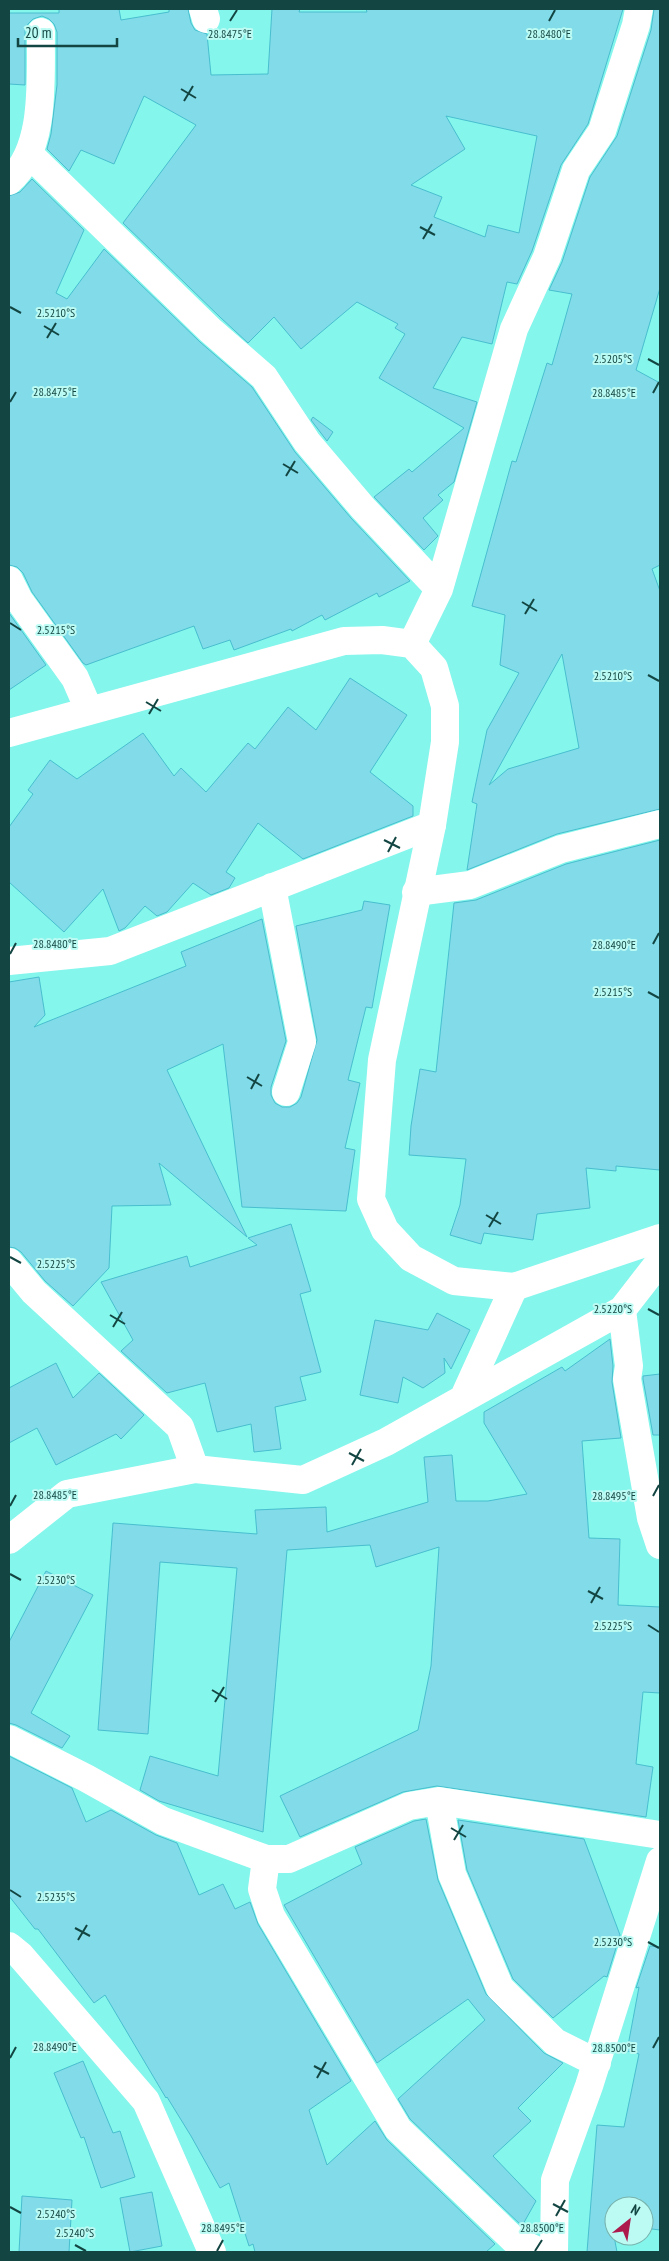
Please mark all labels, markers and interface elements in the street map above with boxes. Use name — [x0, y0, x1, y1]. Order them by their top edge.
scale bar — [18, 15, 116, 47]
text: 20 m — [25, 23, 51, 42]
text: 28.8475°E — [208, 26, 252, 41]
text: 28.8480°E — [527, 26, 571, 41]
text: 2.5210°S — [37, 305, 75, 320]
text: 2.5205°S — [594, 351, 632, 366]
text: 28.8475°E — [33, 384, 77, 399]
text: 28.8485°E — [592, 385, 636, 400]
text: 2.5215°S — [37, 622, 75, 637]
text: 2.5210°S — [594, 668, 632, 683]
text: 28.8480°E — [33, 936, 77, 951]
text: 28.8490°E — [592, 937, 636, 952]
text: 2.5215°S — [594, 984, 632, 999]
text: 2.5225°S — [37, 1256, 75, 1271]
text: 2.5220°S — [594, 1301, 632, 1316]
text: 28.8485°E — [33, 1487, 77, 1502]
text: 28.8495°E — [592, 1488, 636, 1503]
text: 2.5230°S — [37, 1572, 75, 1587]
text: 2.5225°S — [594, 1618, 632, 1633]
text: 2.5235°S — [37, 1889, 75, 1904]
text: 2.5230°S — [594, 1934, 632, 1949]
text: 28.8490°E — [33, 2039, 77, 2054]
text: 28.8500°E — [592, 2040, 636, 2055]
north arrow — [604, 2196, 654, 2246]
text: N — [628, 2200, 643, 2219]
text: 2.5240°S — [37, 2206, 75, 2221]
text: 28.8495°E — [201, 2220, 245, 2235]
text: 28.8500°E — [520, 2220, 564, 2235]
text: 2.5240°S — [56, 2225, 94, 2240]

